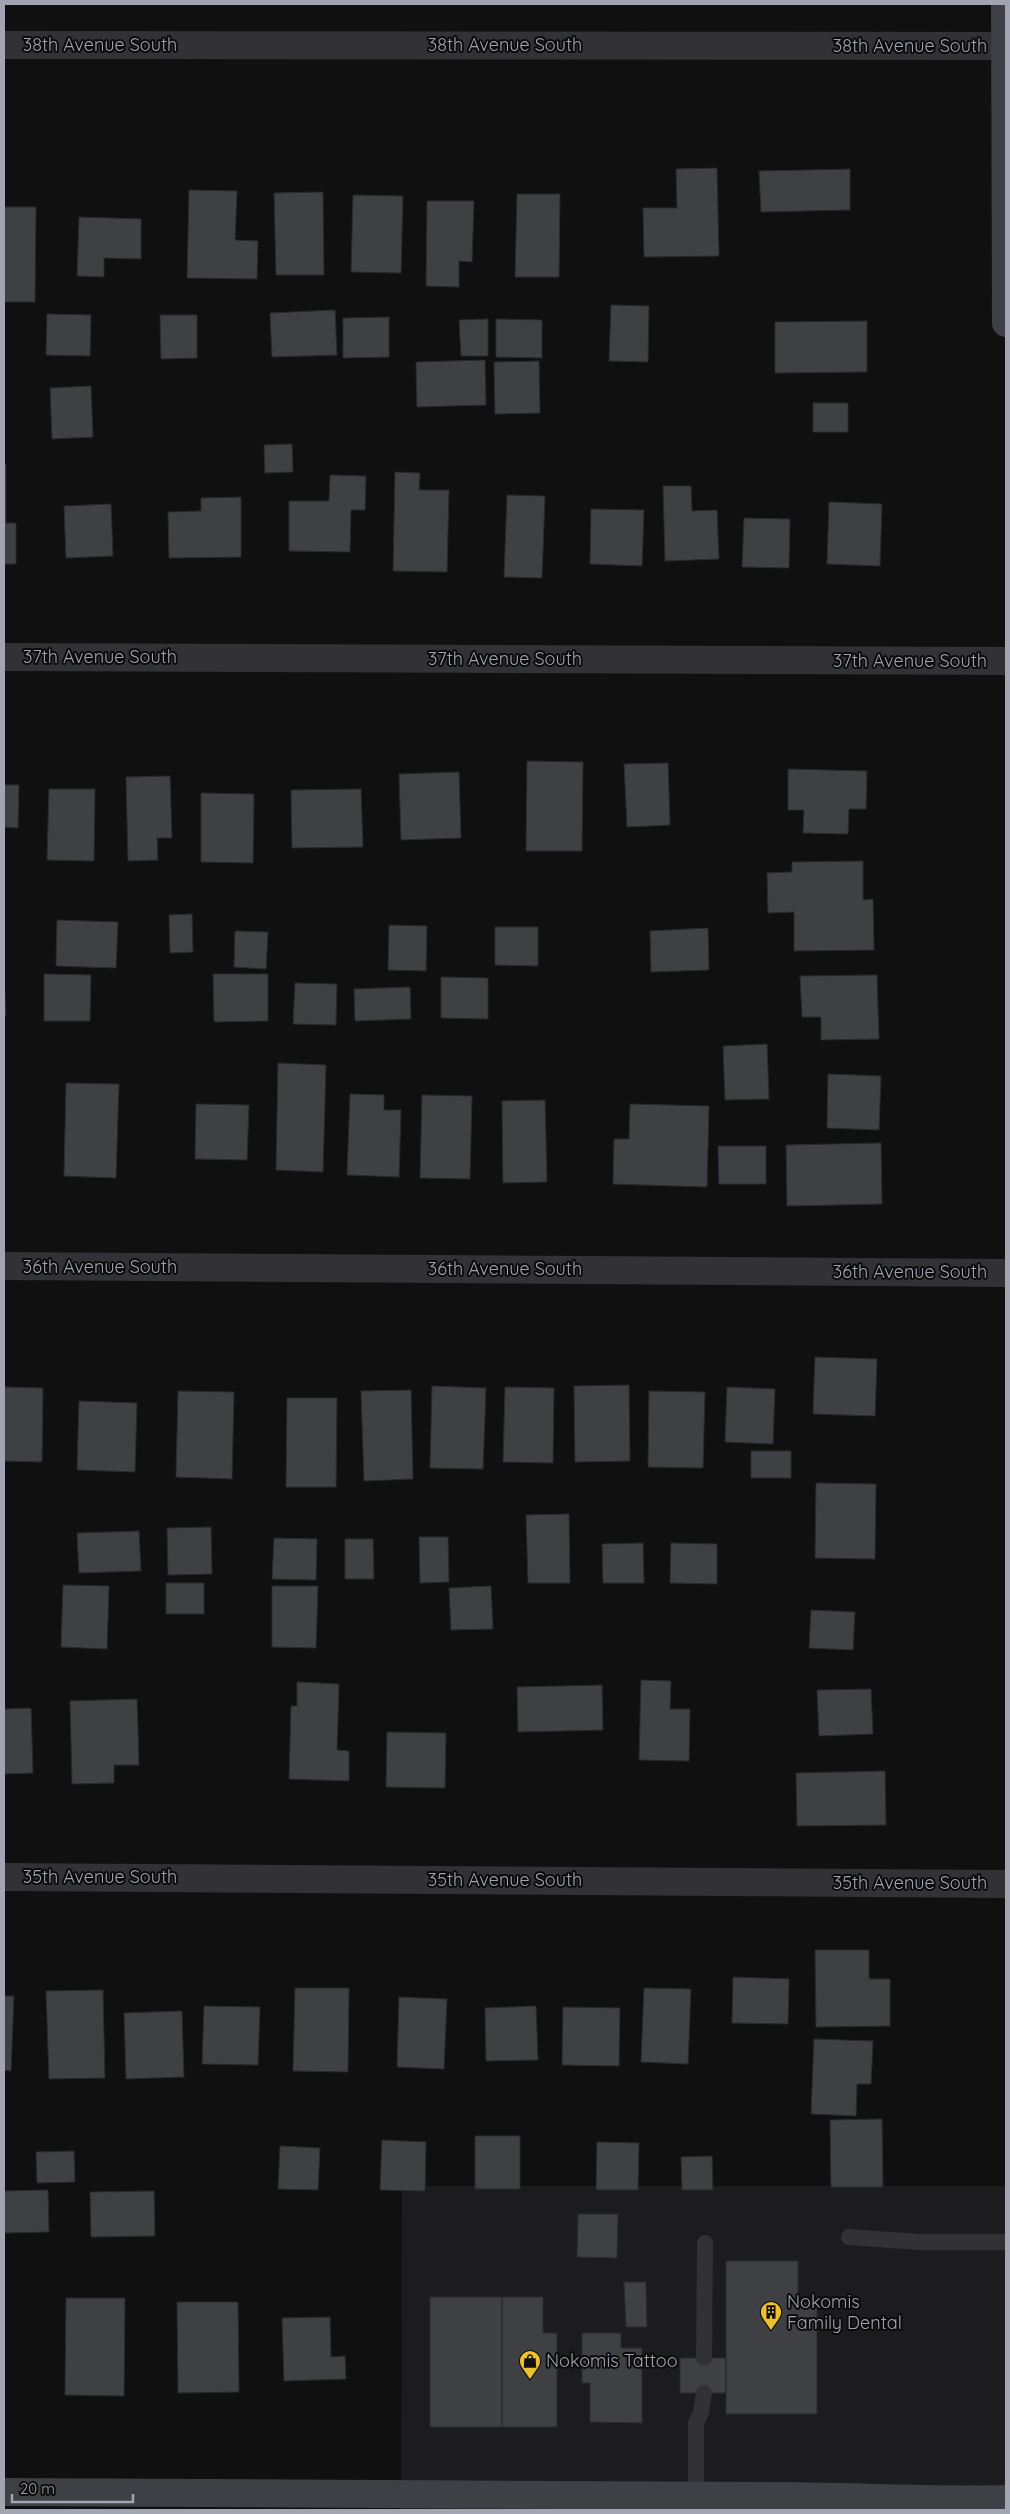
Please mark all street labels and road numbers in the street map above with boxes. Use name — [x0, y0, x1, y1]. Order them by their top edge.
street label: 38th Avenue South — [23, 33, 177, 56]
street label: 38th Avenue South — [428, 33, 582, 56]
street label: 38th Avenue South — [833, 34, 987, 57]
street label: 37th Avenue South — [23, 645, 177, 668]
street label: 37th Avenue South — [428, 647, 582, 670]
street label: 37th Avenue South — [833, 649, 987, 672]
street label: 36th Avenue South — [23, 1255, 177, 1278]
street label: 36th Avenue South — [428, 1257, 582, 1280]
street label: 36th Avenue South — [833, 1260, 987, 1283]
street label: 35th Avenue South — [23, 1865, 177, 1888]
street label: 35th Avenue South — [428, 1868, 582, 1891]
street label: 35th Avenue South — [833, 1871, 987, 1894]

